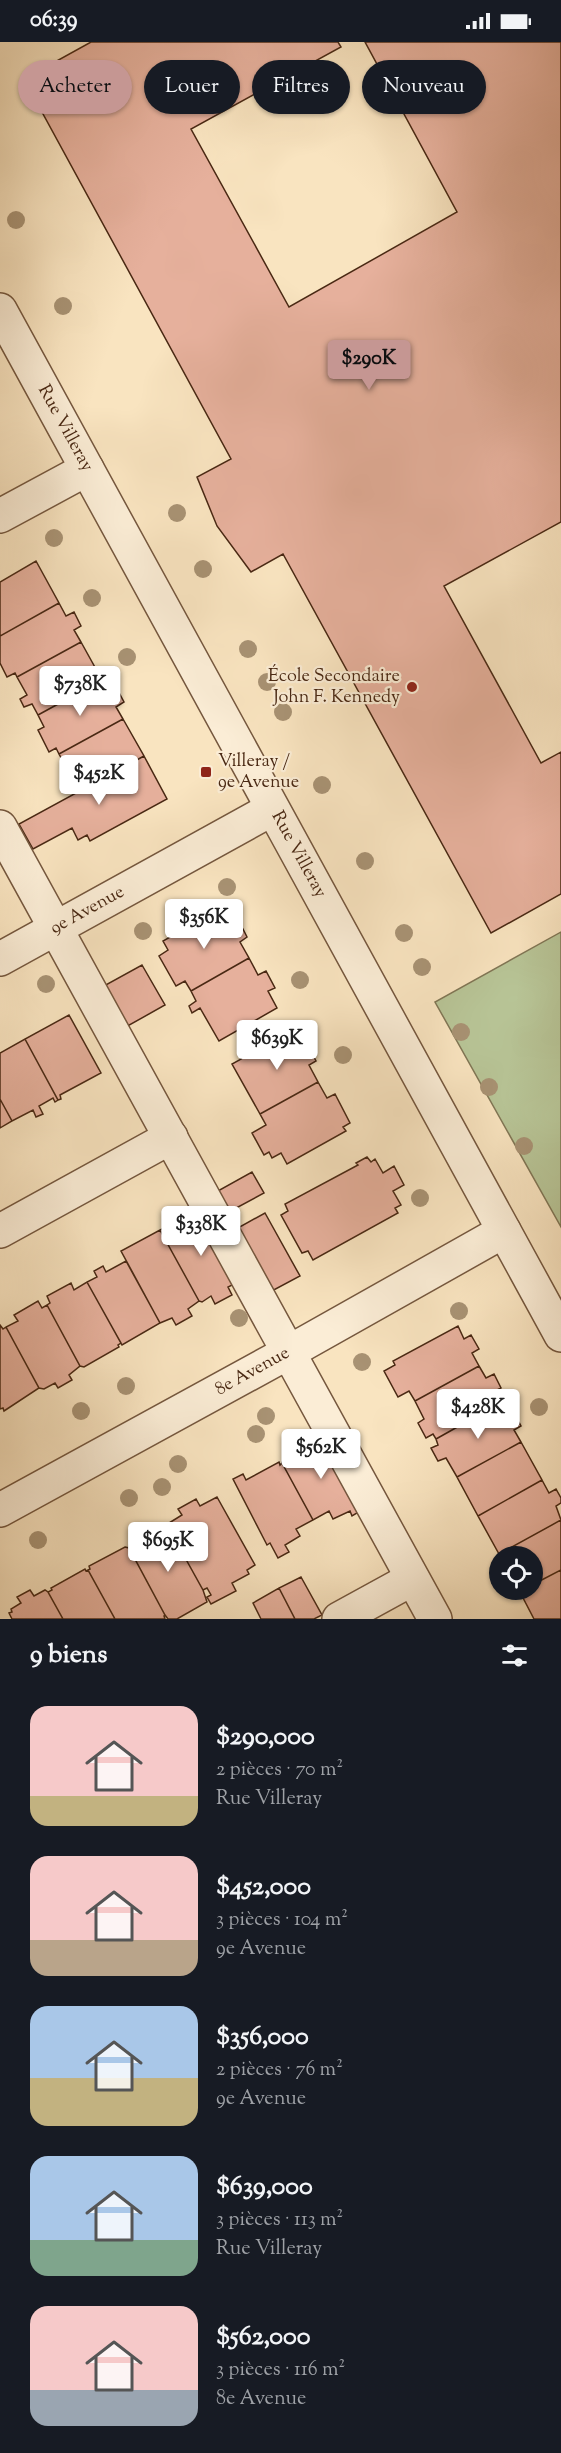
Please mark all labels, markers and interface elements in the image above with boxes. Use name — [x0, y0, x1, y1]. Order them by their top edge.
text: 06:39 — [30, 5, 77, 37]
chip: Acheter — [18, 60, 132, 114]
chip: Louer — [144, 60, 240, 114]
chip: Filtres — [252, 60, 350, 114]
chip: Nouveau — [362, 60, 486, 114]
pin: $290K — [327, 340, 411, 391]
text: $290K — [342, 345, 396, 374]
street label: Rue Villeray — [30, 380, 99, 477]
place label: École Secondaire John F. Kennedy — [268, 664, 400, 711]
pin: $738K — [38, 666, 122, 717]
text: $738K — [53, 671, 107, 700]
marker: École Secondaire John F. Kennedy — [405, 680, 419, 694]
place label: Villeray / 9e Avenue — [218, 749, 299, 796]
pin: $452K — [57, 755, 141, 806]
text: $452K — [73, 760, 125, 789]
marker: Villeray / 9e Avenue — [199, 765, 213, 779]
street label: Rue Villeray — [264, 807, 333, 903]
street label: 9e Avenue — [46, 880, 129, 942]
pin: $356K — [162, 899, 246, 950]
text: $356K — [179, 904, 229, 933]
pin: $639K — [235, 1020, 319, 1071]
text: $639K — [251, 1025, 303, 1054]
pin: $338K — [159, 1206, 243, 1257]
text: $338K — [175, 1211, 227, 1240]
street label: 8e Avenue — [211, 1341, 295, 1403]
pin: $428K — [436, 1389, 520, 1440]
text: $428K — [451, 1394, 505, 1423]
pin: $562K — [279, 1429, 363, 1480]
text: $562K — [295, 1434, 347, 1463]
pin: $695K — [126, 1522, 210, 1573]
text: $695K — [142, 1527, 194, 1556]
map controls — [489, 1546, 543, 1600]
button: locate — [489, 1546, 543, 1600]
text: 9 biens — [30, 1637, 107, 1674]
icon: filters — [498, 1639, 531, 1672]
text: $290,000 — [216, 1719, 315, 1756]
icon: home — [78, 1730, 150, 1802]
text: 2 pièces · 70 m² — [216, 1756, 343, 1785]
text: Rue Villeray — [216, 1785, 322, 1814]
text: $452,000 — [216, 1869, 311, 1906]
icon: home — [78, 1880, 150, 1952]
text: 3 pièces · 104 m² — [216, 1906, 348, 1935]
text: 9e Avenue — [216, 1935, 306, 1964]
text: $356,000 — [216, 2019, 309, 2056]
icon: home — [78, 2030, 150, 2102]
text: 2 pièces · 76 m² — [216, 2056, 343, 2085]
text: 9e Avenue — [216, 2085, 306, 2114]
text: $639,000 — [216, 2169, 313, 2206]
icon: home — [78, 2180, 150, 2252]
text: 3 pièces · 113 m² — [216, 2206, 343, 2235]
text: Rue Villeray — [216, 2235, 322, 2264]
text: $562,000 — [216, 2319, 311, 2356]
icon: home — [78, 2330, 150, 2402]
text: 3 pièces · 116 m² — [216, 2356, 345, 2385]
text: 8e Avenue — [216, 2385, 306, 2414]

